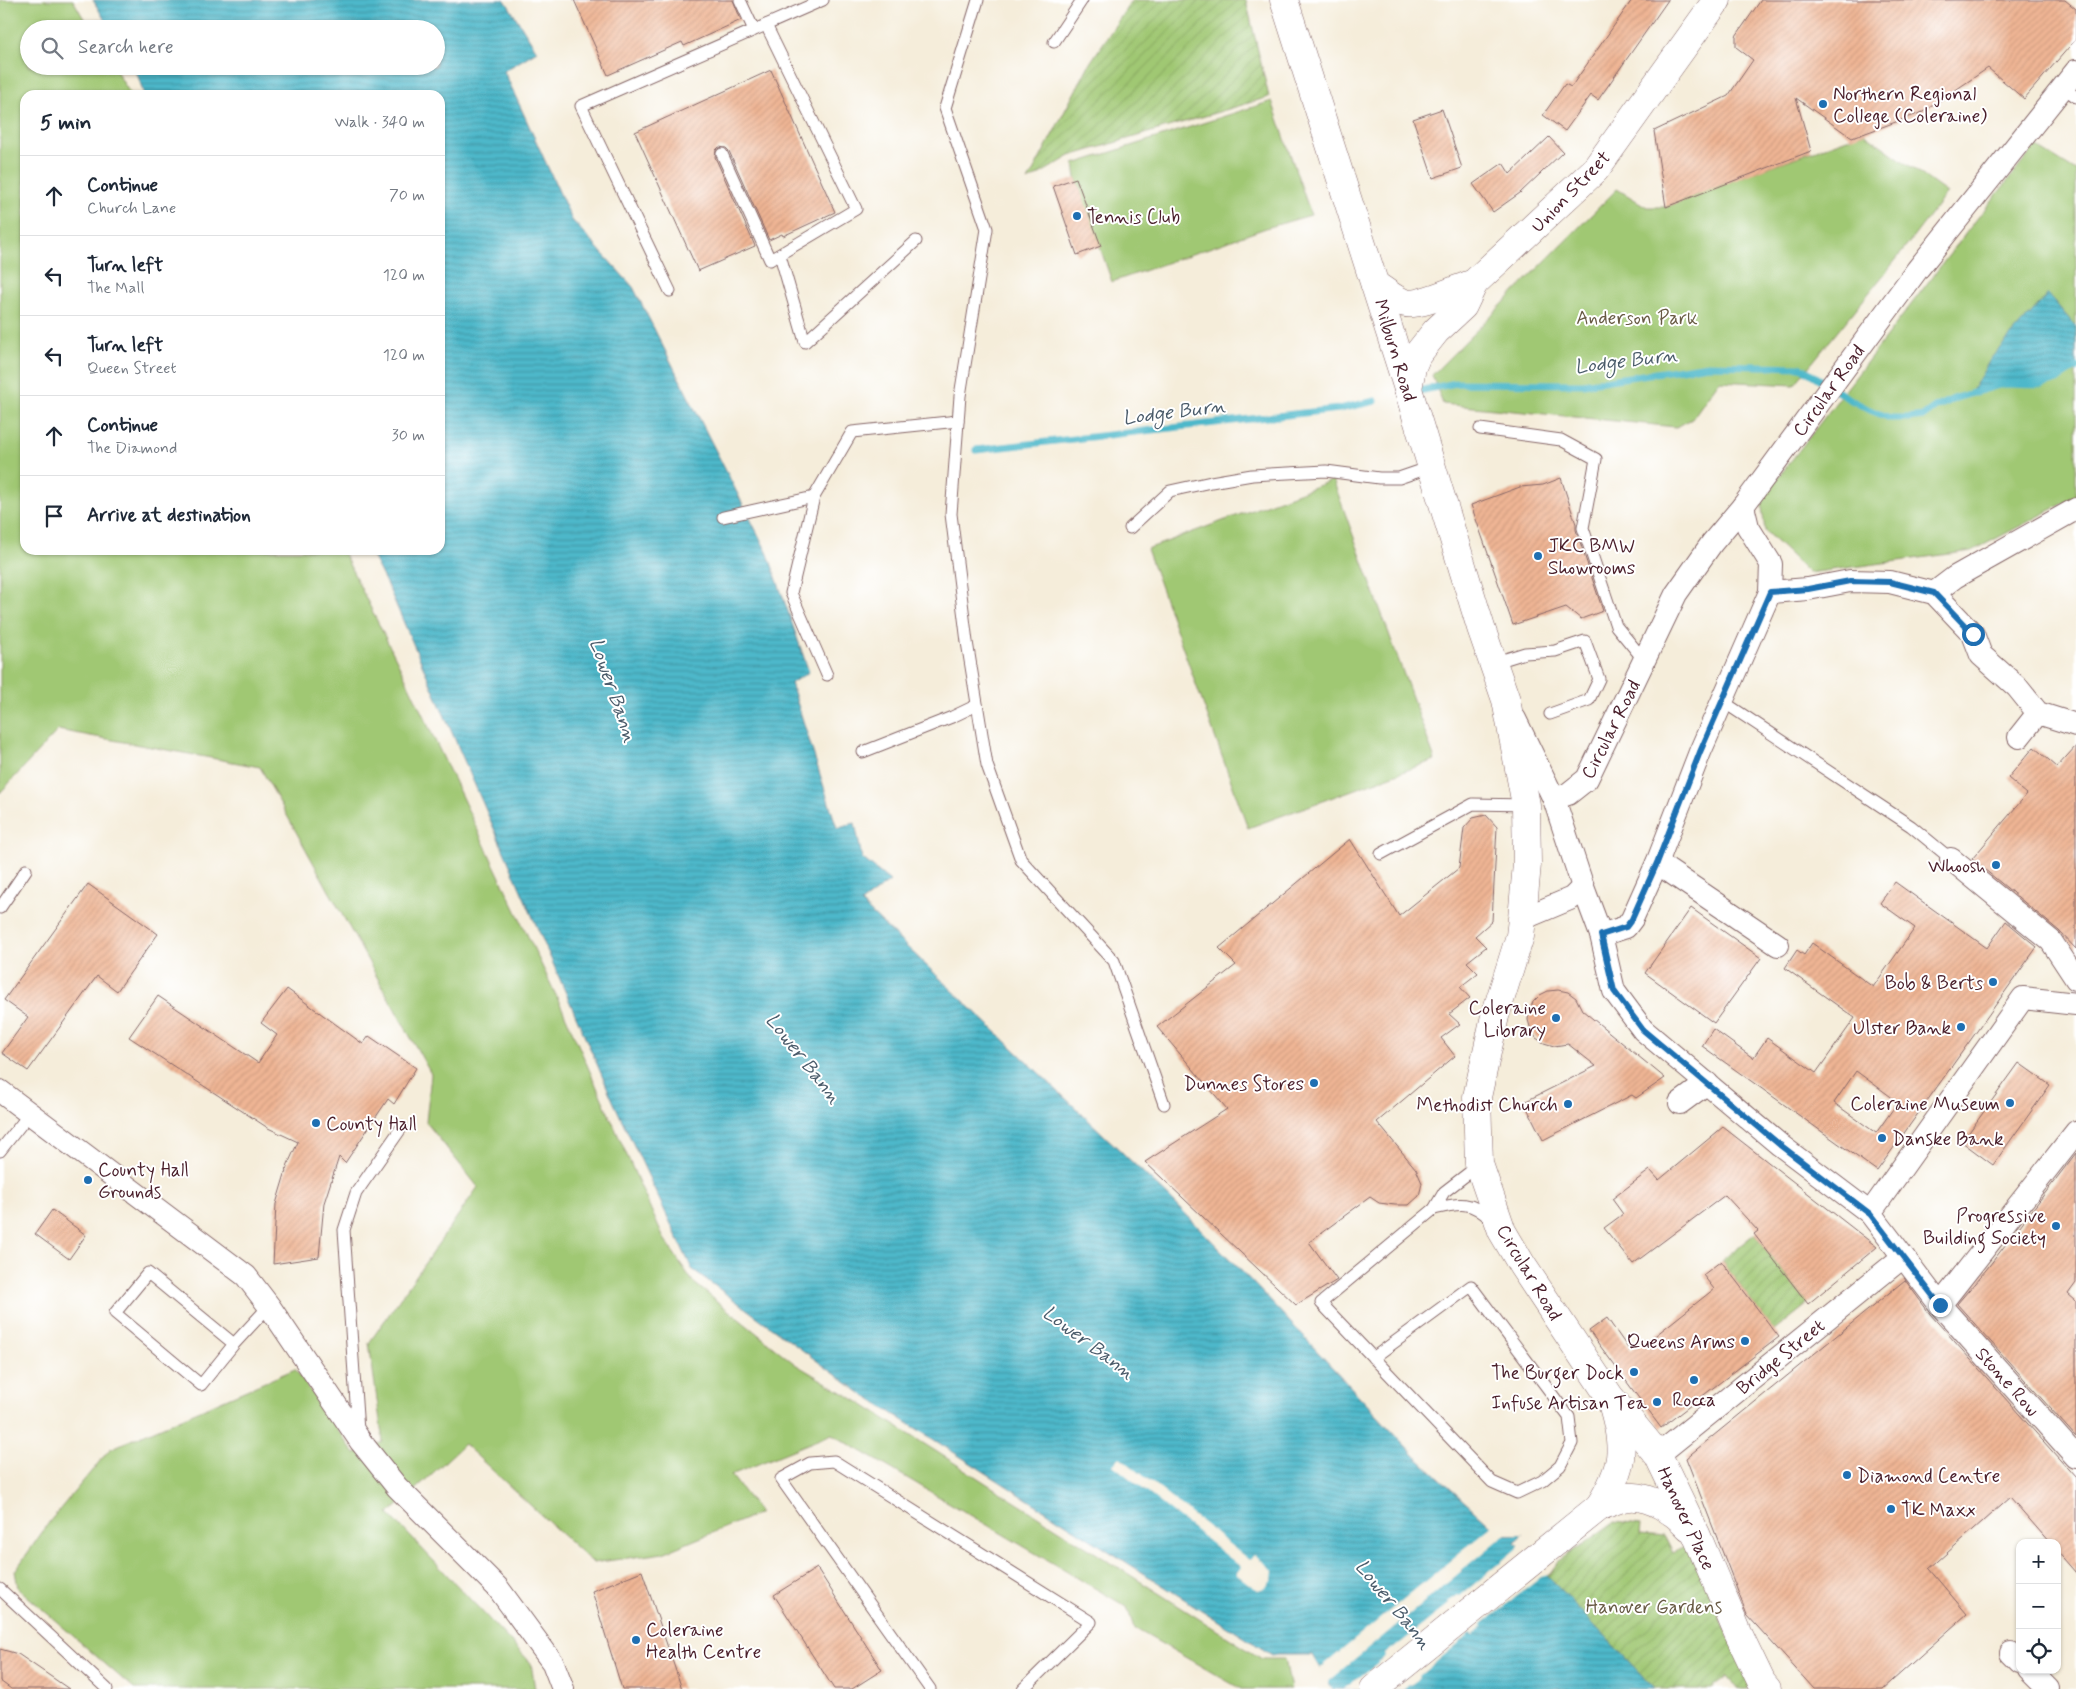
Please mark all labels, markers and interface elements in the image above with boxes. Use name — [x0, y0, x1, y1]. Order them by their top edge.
search box — [20, 20, 445, 75]
icon: search — [38, 34, 66, 62]
text: Search here — [78, 35, 174, 60]
place label: Northern Regional College (Coleraine) — [1833, 82, 1987, 130]
marker: Northern Regional College (Coleraine) — [1817, 98, 1829, 110]
text: 5 min — [40, 109, 92, 137]
text: Walk · 340 m — [335, 112, 425, 133]
street label: Union Street — [1526, 146, 1617, 238]
text: Continue — [87, 173, 158, 198]
icon: ahead — [40, 182, 68, 210]
text: 70 m — [389, 185, 425, 206]
text: Church Lane — [87, 198, 176, 219]
place label: Tennis Club — [1087, 205, 1180, 230]
marker: Tennis Club — [1071, 210, 1083, 222]
text: Turn left — [87, 253, 163, 278]
icon: left — [40, 262, 68, 290]
text: 120 m — [383, 265, 425, 286]
text: The Mall — [87, 278, 144, 299]
street label: Milburn Road — [1367, 296, 1422, 405]
park label: Anderson Park — [1576, 306, 1698, 331]
text: Turn left — [87, 333, 163, 358]
street label: Circular Road — [1787, 340, 1871, 442]
icon: left — [40, 342, 68, 370]
water label: Lodge Burn — [1573, 342, 1680, 383]
text: 120 m — [383, 345, 425, 366]
text: Queen Street — [87, 358, 177, 379]
water label: Lodge Burn — [1121, 393, 1228, 434]
text: Continue — [87, 413, 158, 438]
icon: ahead — [40, 422, 68, 450]
text: 30 m — [392, 425, 425, 446]
text: The Diamond — [87, 438, 177, 459]
icon: arrive — [40, 502, 68, 530]
text: Arrive at destination — [87, 503, 251, 528]
place label: JKC BMW Showrooms — [1548, 534, 1635, 581]
marker: JKC BMW Showrooms — [1532, 550, 1544, 562]
route start — [1962, 623, 1985, 646]
water label: Lower Bann — [582, 635, 643, 746]
street label: Circular Road — [1576, 676, 1647, 783]
place label: Whoosh — [1928, 854, 1986, 879]
marker: Whoosh — [1990, 859, 2002, 871]
place label: Bob & Berts — [1885, 971, 1984, 996]
marker: Bob & Berts — [1987, 976, 1999, 988]
place label: Coleraine Library — [1468, 996, 1546, 1043]
water label: Lower Bann — [759, 1008, 847, 1110]
marker: Coleraine Library — [1550, 1012, 1562, 1024]
place label: Ulster Bank — [1853, 1016, 1951, 1041]
marker: Ulster Bank — [1955, 1021, 1967, 1033]
place label: Dunnes Stores — [1184, 1072, 1304, 1097]
marker: Dunnes Stores — [1308, 1077, 1320, 1089]
place label: Coleraine Museum — [1850, 1092, 2000, 1117]
place label: Methodist Church — [1416, 1093, 1558, 1118]
marker: Coleraine Museum — [2004, 1097, 2016, 1109]
marker: Methodist Church — [1562, 1098, 1574, 1110]
place label: County Hall — [326, 1112, 417, 1138]
marker: County Hall — [310, 1117, 322, 1129]
place label: Danske Bank — [1892, 1127, 2004, 1152]
marker: Danske Bank — [1876, 1132, 1888, 1144]
place label: County Hall Grounds — [98, 1158, 189, 1205]
marker: County Hall Grounds — [82, 1174, 94, 1186]
place label: Progressive Building Society — [1923, 1204, 2046, 1254]
street label: Circular Road — [1490, 1220, 1567, 1326]
marker: Progressive Building Society — [2050, 1220, 2062, 1232]
route end — [1929, 1294, 1952, 1317]
water label: Lower Bann — [1037, 1300, 1140, 1387]
street label: Bridge Street — [1731, 1314, 1831, 1401]
place label: Queens Arms — [1627, 1330, 1735, 1355]
marker: Queens Arms — [1739, 1335, 1751, 1347]
street label: Stone Row — [1969, 1342, 2044, 1422]
place label: The Burger Dock — [1491, 1361, 1624, 1389]
marker: The Burger Dock — [1628, 1366, 1640, 1378]
marker: Rocca — [1688, 1374, 1700, 1386]
place label: Rocca — [1672, 1388, 1716, 1413]
place label: Infuse Artisan Tea — [1491, 1391, 1648, 1416]
marker: Infuse Artisan Tea — [1651, 1396, 1663, 1408]
street label: Hanover Place — [1651, 1463, 1721, 1574]
place label: Diamond Centre — [1857, 1464, 2000, 1489]
marker: Diamond Centre — [1841, 1469, 1853, 1481]
place label: TK Maxx — [1901, 1498, 1976, 1523]
marker: TK Maxx — [1885, 1503, 1897, 1515]
map controls — [2016, 1539, 2061, 1674]
button: + — [2016, 1539, 2061, 1584]
water label: Lower Bann — [1348, 1554, 1438, 1656]
button: − — [2016, 1584, 2061, 1629]
park label: Hanover Gardens — [1586, 1595, 1722, 1620]
place label: Coleraine Health Centre — [646, 1618, 761, 1665]
button: locate — [2016, 1629, 2061, 1674]
marker: Coleraine Health Centre — [630, 1634, 642, 1646]

